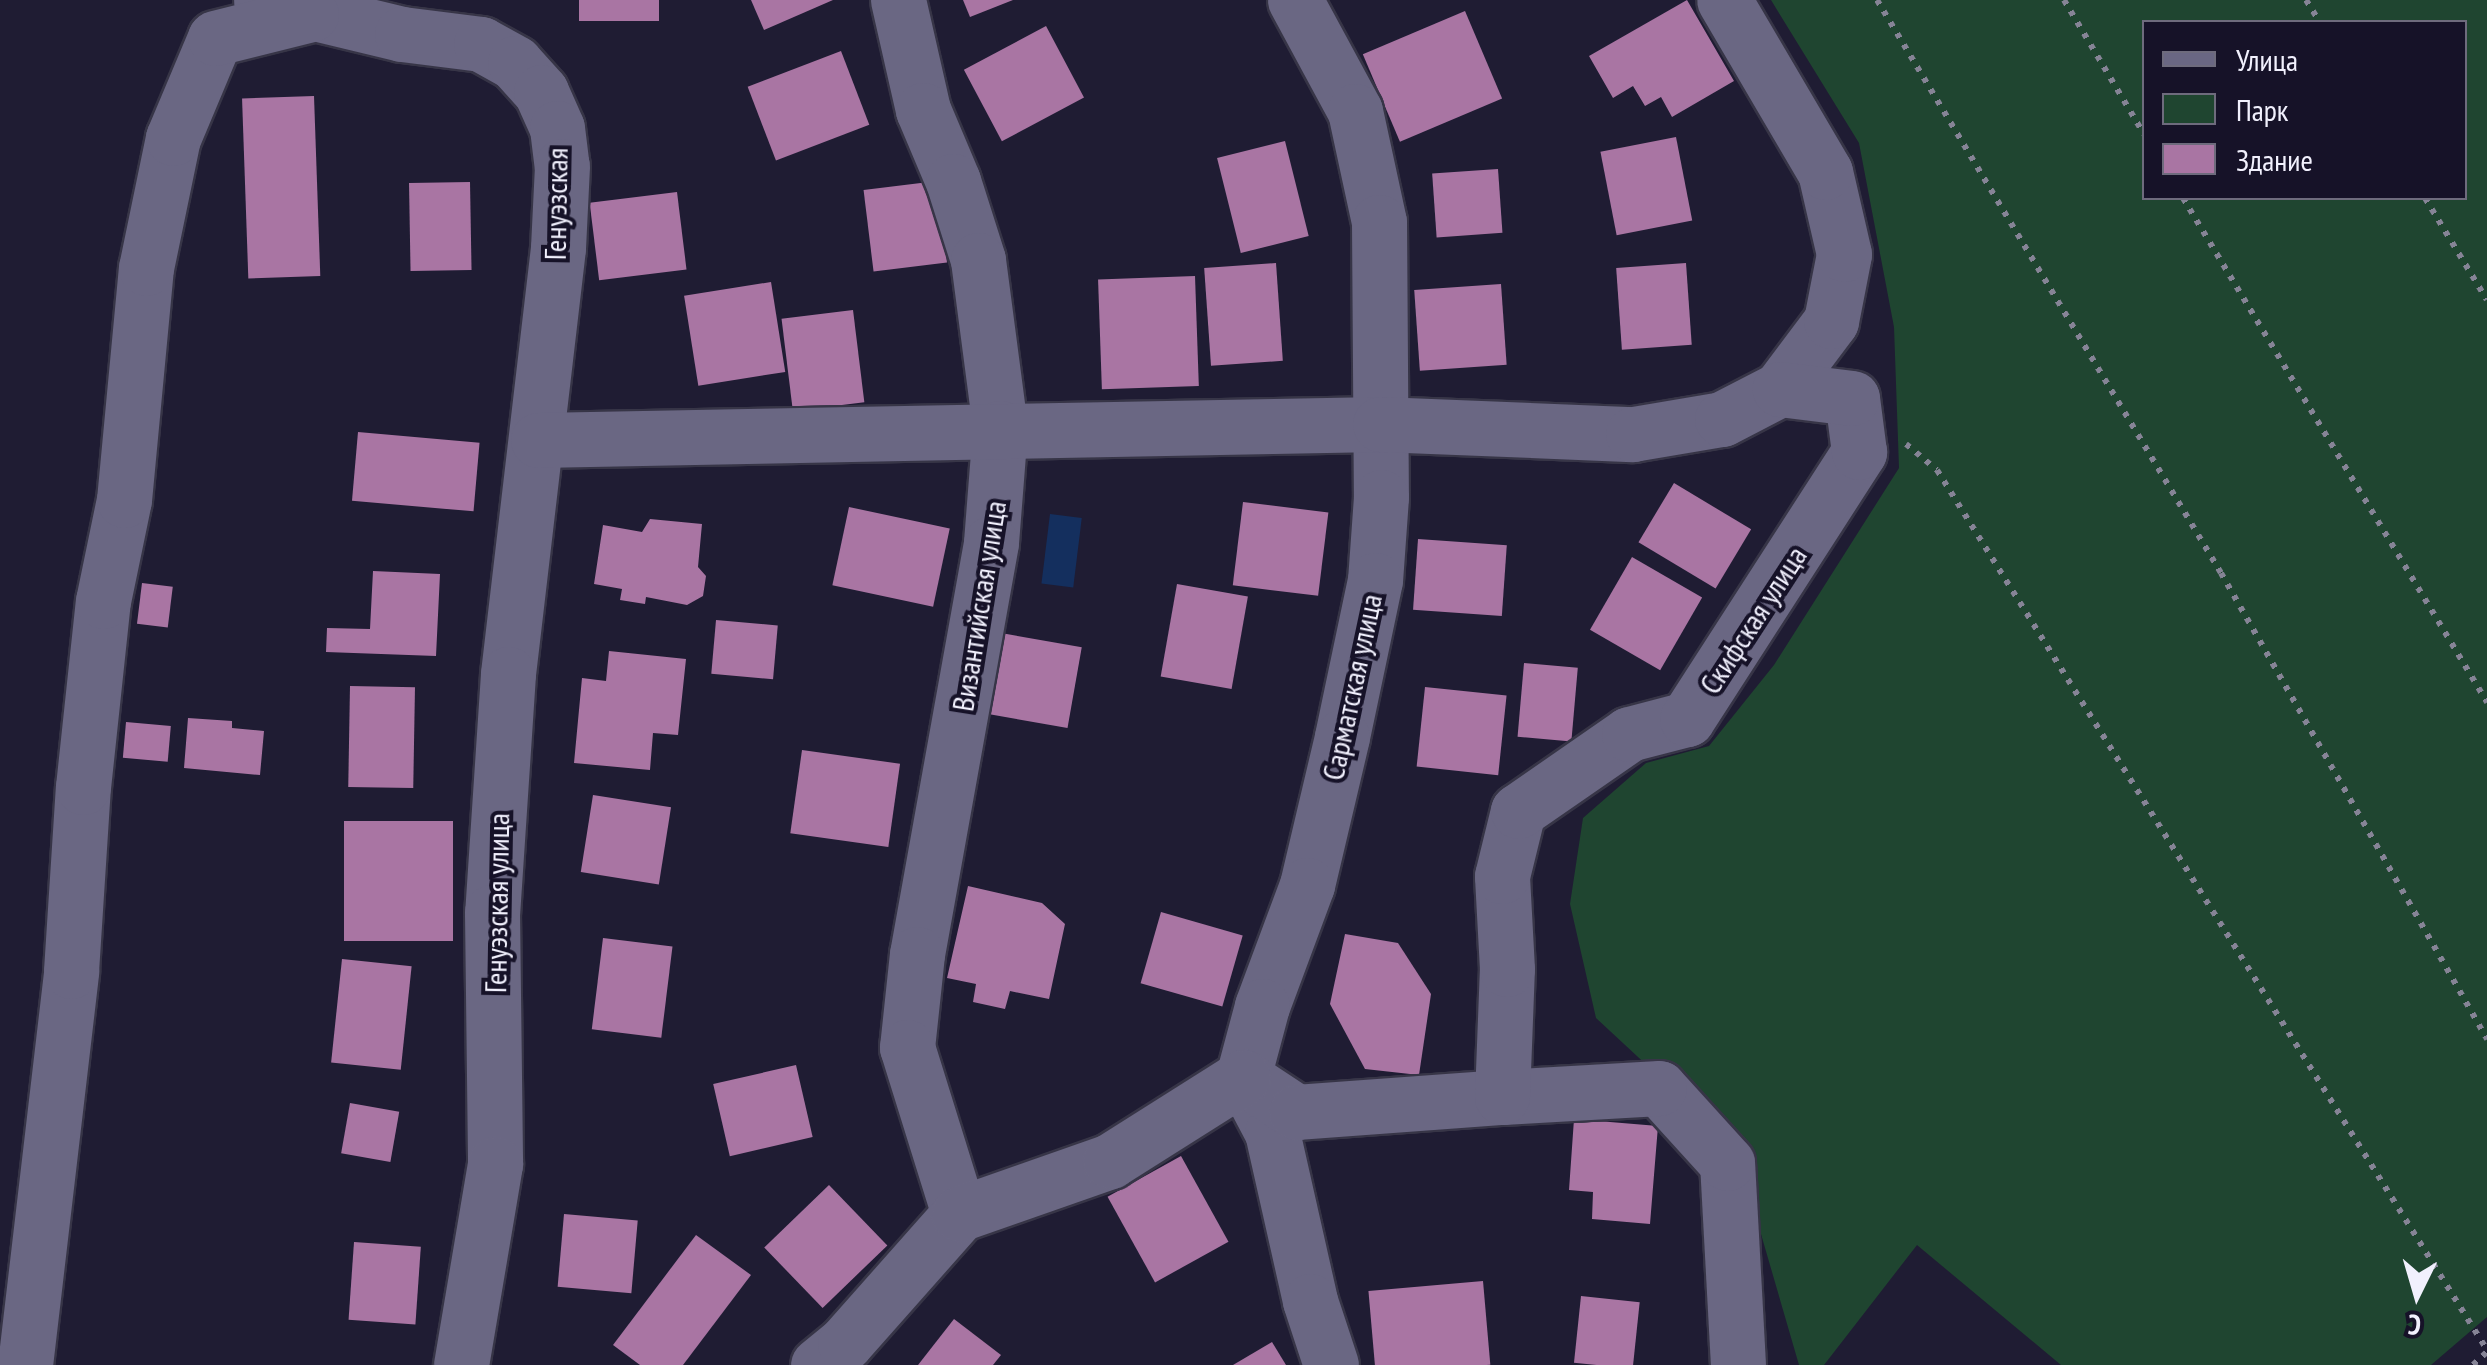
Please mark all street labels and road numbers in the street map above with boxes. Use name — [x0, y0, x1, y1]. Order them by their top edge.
street label: Генуэзская — [537, 148, 575, 260]
street label: Византийская улица — [945, 498, 1013, 714]
street label: Скифская улица — [1692, 539, 1814, 701]
street label: Сарматская улица — [1315, 591, 1389, 783]
street label: Генуэзская улица — [477, 813, 517, 993]

